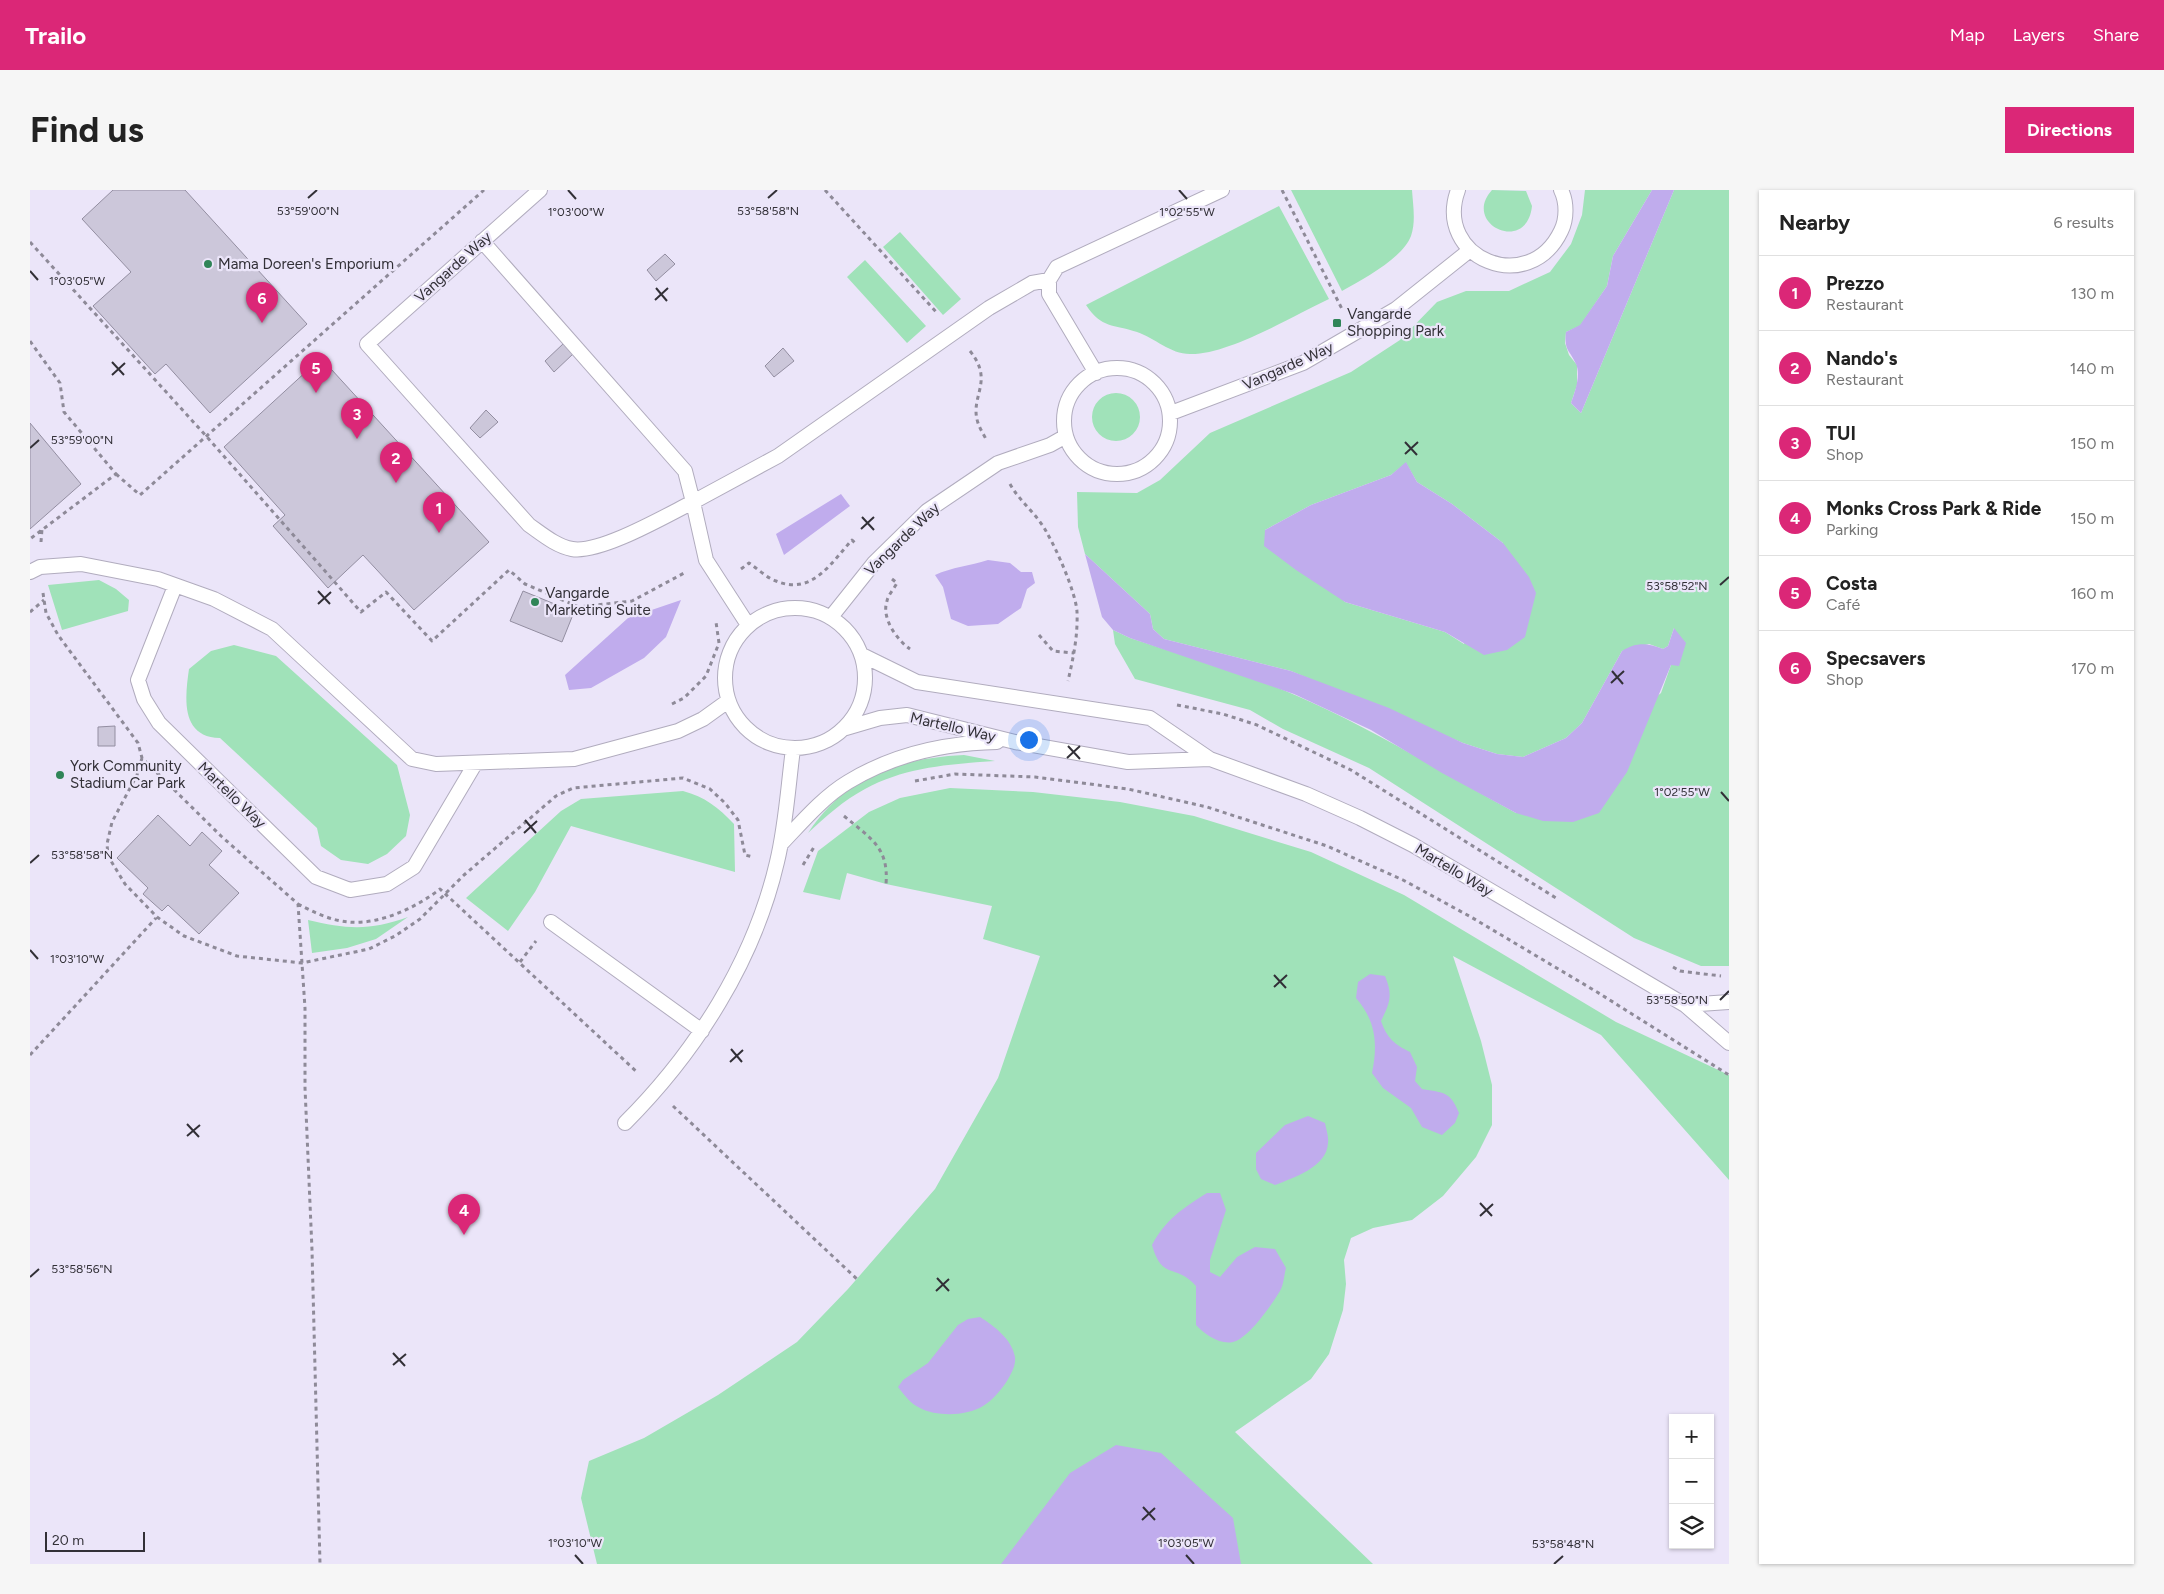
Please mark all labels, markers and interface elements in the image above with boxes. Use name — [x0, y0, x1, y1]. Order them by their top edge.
text: Trailo — [25, 21, 86, 50]
text: Map — [1950, 24, 1985, 46]
text: Layers — [2013, 24, 2065, 46]
text: Share — [2093, 24, 2139, 46]
button: Directions — [2005, 107, 2134, 153]
text: Find us — [30, 109, 144, 151]
text: 53°59'00"N — [277, 204, 339, 218]
text: 53°58'58"N — [737, 204, 799, 218]
text: 1°03'00"W — [548, 205, 605, 219]
text: 1°02'55"W — [1159, 205, 1215, 219]
text: Nearby — [1779, 210, 1850, 235]
text: 6 results — [2053, 213, 2114, 232]
street label: Vangarde Way — [411, 228, 495, 306]
place label: Mama Doreen's Emporium — [218, 255, 394, 273]
marker: Mama Doreen's Emporium — [202, 258, 214, 270]
text: Prezzo — [1826, 272, 1884, 295]
text: 1°03'05"W — [49, 274, 105, 288]
pin: 6 — [246, 282, 278, 323]
text: 1 — [1792, 284, 1798, 303]
text: 130 m — [2071, 284, 2114, 303]
text: Restaurant — [1826, 295, 1904, 314]
place label: Vangarde Shopping Park — [1347, 305, 1445, 340]
marker: Vangarde Shopping Park — [1331, 317, 1343, 329]
street label: Vangarde Way — [1240, 338, 1336, 394]
text: Nando's — [1826, 347, 1897, 370]
pin: 5 — [300, 352, 332, 393]
text: 2 — [1790, 359, 1800, 378]
text: 140 m — [2070, 359, 2114, 378]
text: Restaurant — [1826, 370, 1904, 389]
pin: 3 — [341, 398, 373, 439]
text: TUI — [1826, 422, 1856, 445]
text: 53°59'00"N — [51, 433, 113, 447]
text: 3 — [1791, 434, 1799, 453]
text: 150 m — [2070, 434, 2114, 453]
pin: 2 — [380, 442, 412, 483]
text: Shop — [1826, 445, 1864, 464]
pin: 1 — [423, 492, 455, 533]
text: Monks Cross Park & Ride — [1826, 497, 2041, 520]
street label: Vangarde Way — [861, 499, 943, 579]
text: 4 — [1790, 509, 1800, 528]
text: 150 m — [2070, 509, 2114, 528]
text: Parking — [1826, 520, 1878, 539]
text: Costa — [1826, 572, 1877, 595]
text: 53°58'52"N — [1646, 579, 1708, 593]
place label: Vangarde Marketing Suite — [545, 584, 651, 619]
text: 5 — [1790, 584, 1800, 603]
text: 160 m — [2071, 584, 2114, 603]
text: Café — [1826, 595, 1860, 614]
marker: Vangarde Marketing Suite — [529, 596, 541, 608]
text: Specsavers — [1826, 647, 1925, 670]
text: 6 — [1790, 659, 1800, 678]
text: 170 m — [2071, 659, 2114, 678]
text: Shop — [1826, 670, 1864, 689]
street label: Martello Way — [908, 708, 998, 746]
your location — [1016, 727, 1042, 753]
place label: York Community Stadium Car Park — [70, 757, 186, 792]
street label: Martello Way — [194, 758, 270, 832]
marker: York Community Stadium Car Park — [54, 769, 66, 781]
text: 1°02'55"W — [1654, 785, 1710, 799]
street label: Martello Way — [1412, 840, 1496, 900]
text: 53°58'58"N — [51, 848, 113, 862]
text: 1°03'10"W — [50, 952, 104, 966]
text: 53°58'50"N — [1646, 993, 1708, 1007]
pin: 4 — [448, 1194, 480, 1235]
text: 53°58'56"N — [51, 1262, 113, 1276]
map controls — [1669, 1414, 1714, 1549]
button: + — [1669, 1414, 1714, 1459]
button: − — [1669, 1459, 1714, 1504]
button: layers — [1669, 1504, 1714, 1549]
scale bar — [45, 1529, 145, 1552]
text: 20 m — [52, 1532, 84, 1549]
text: 1°03'10"W — [548, 1536, 602, 1550]
text: 1°03'05"W — [1158, 1536, 1214, 1550]
text: 53°58'48"N — [1532, 1537, 1594, 1551]

